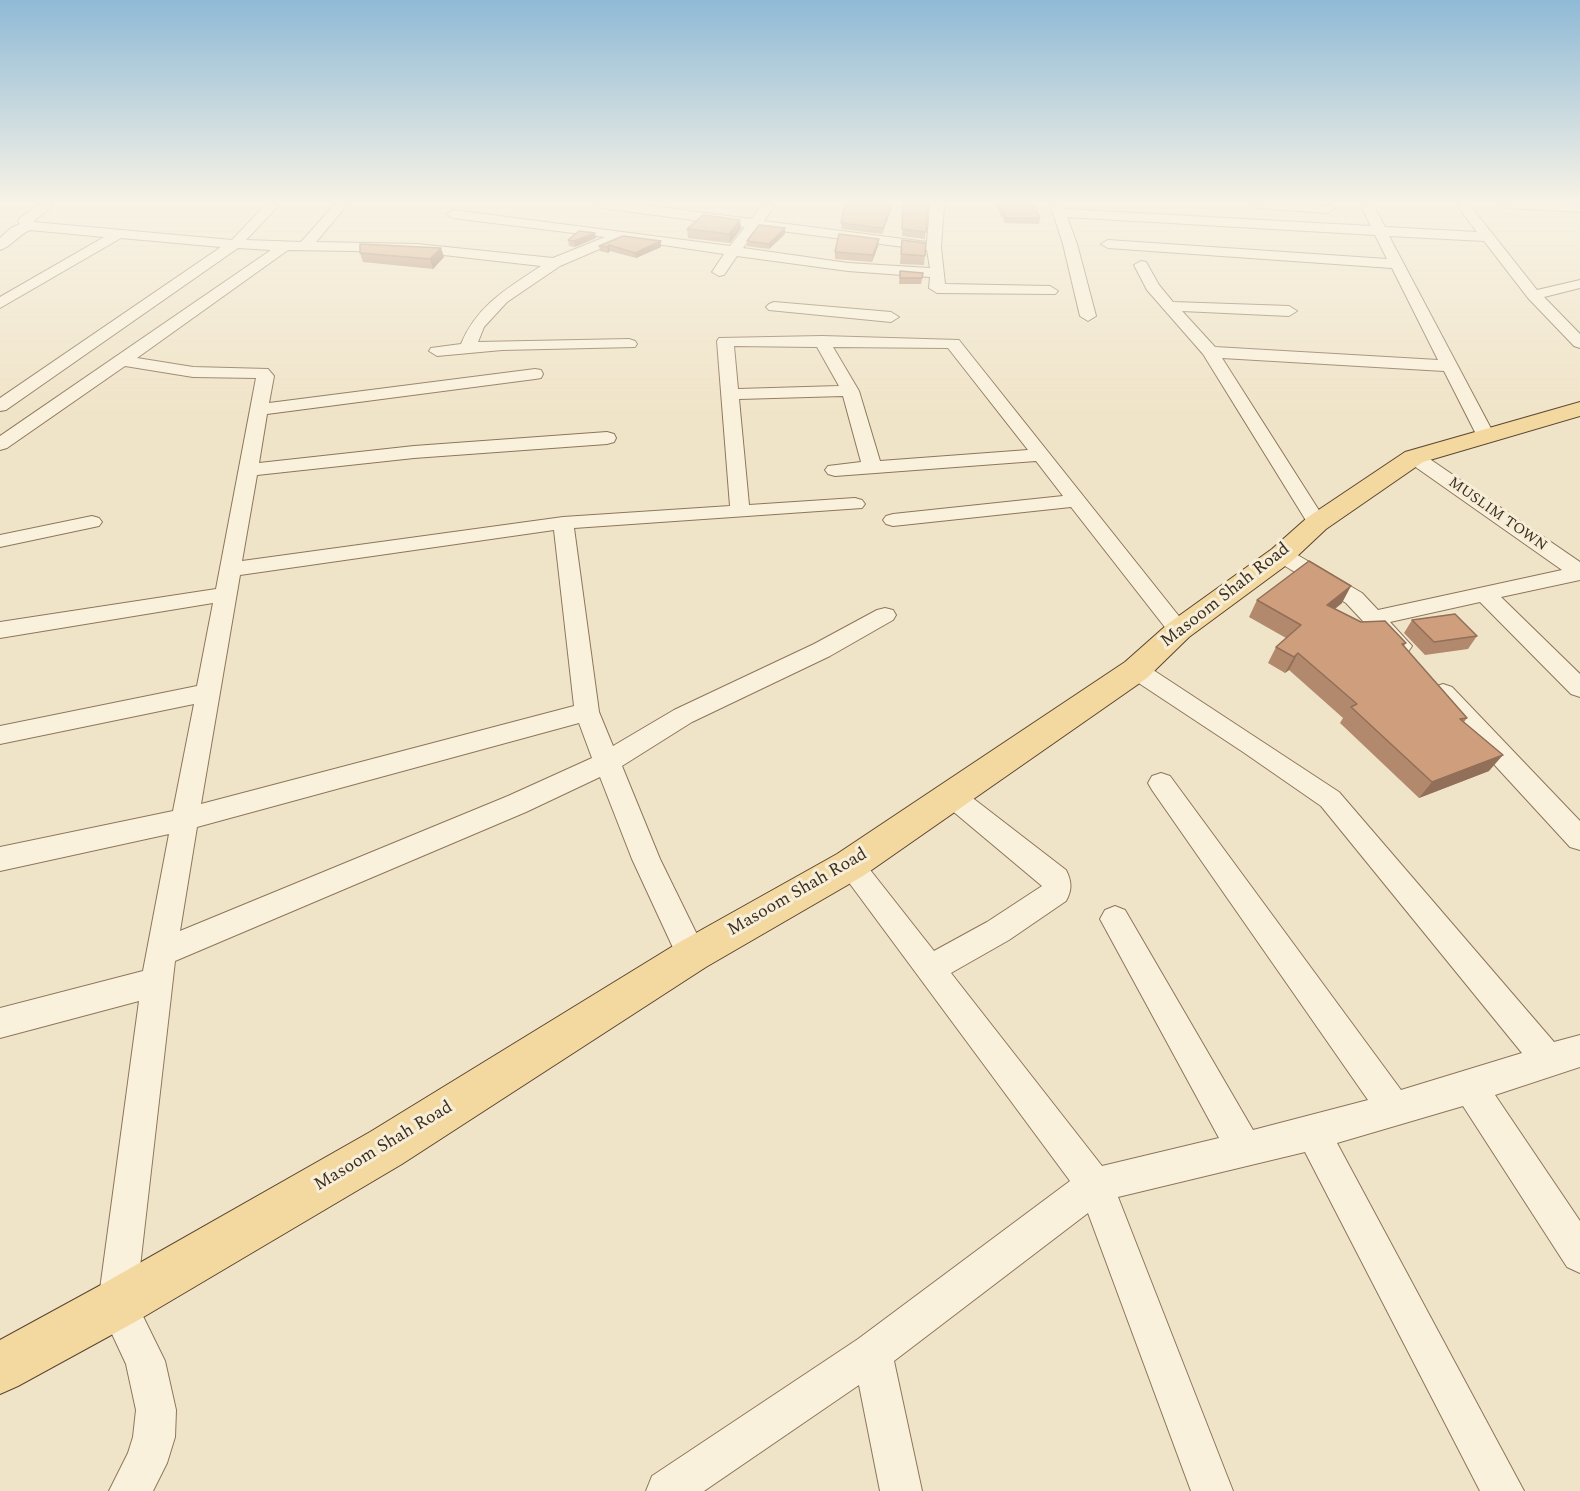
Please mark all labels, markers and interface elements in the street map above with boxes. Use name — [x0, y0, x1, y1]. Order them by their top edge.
street label: MUSLIM TOWN — [1444, 474, 1550, 556]
street label: Masoom Shah Road — [1157, 539, 1295, 653]
street label: Masoom Shah Road — [724, 844, 872, 942]
street label: Masoom Shah Road — [311, 1097, 457, 1197]

